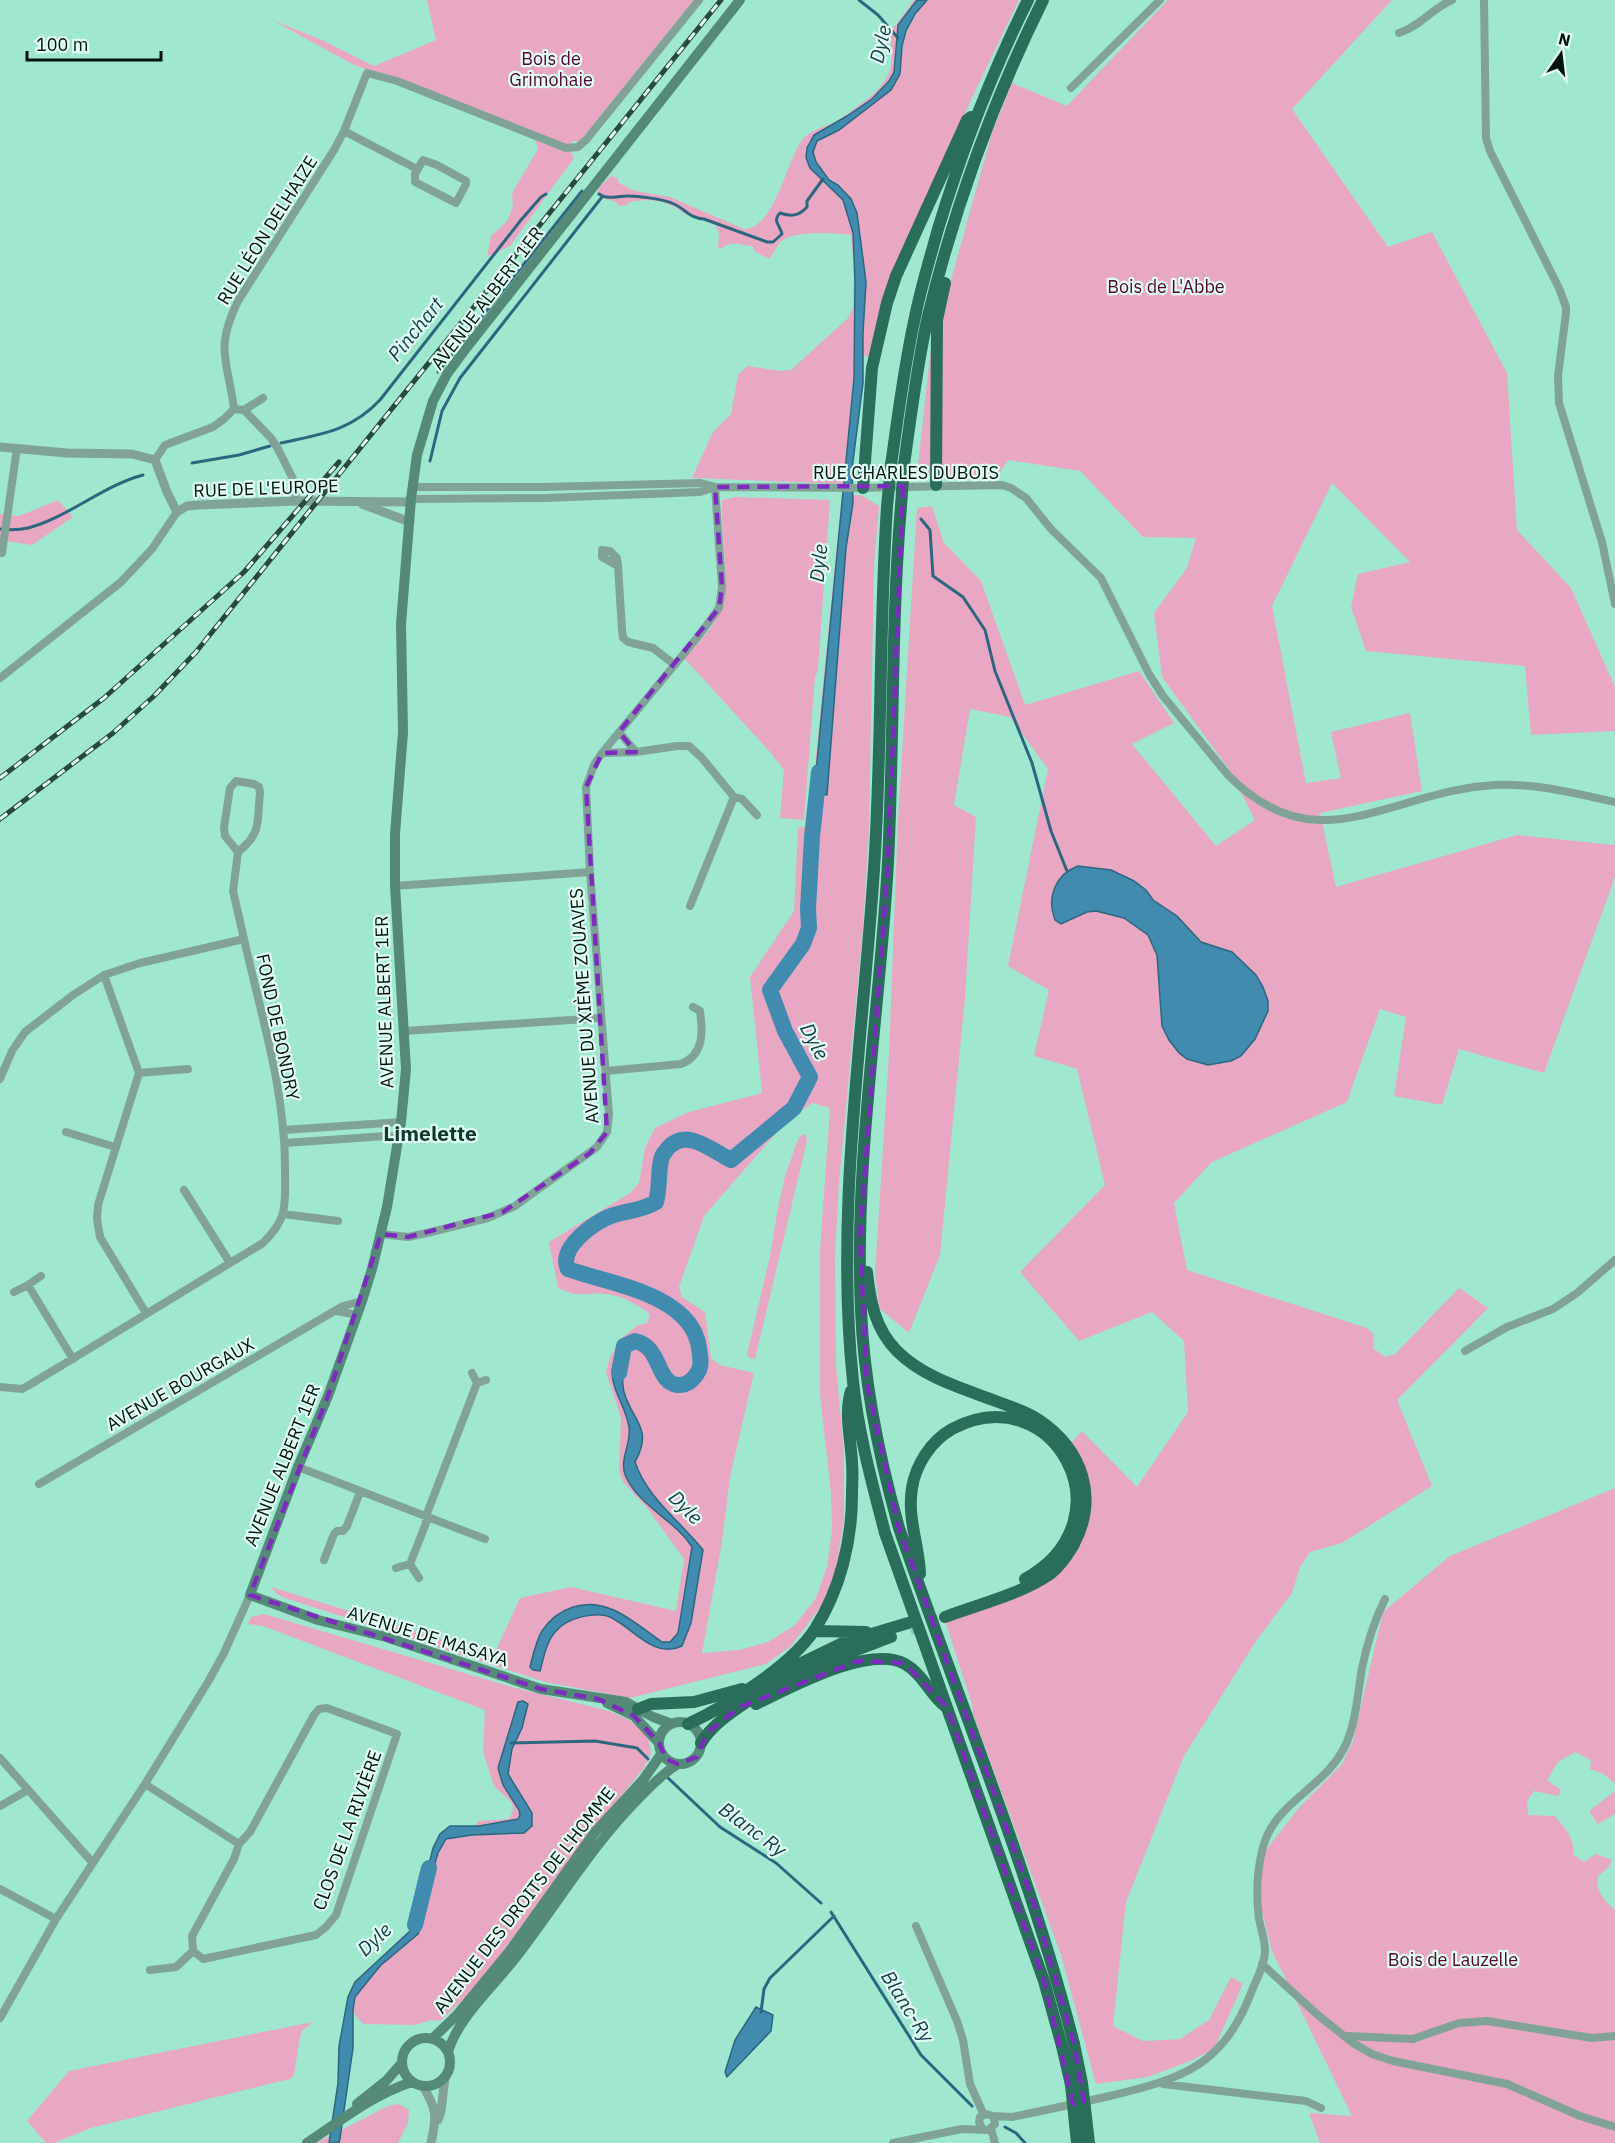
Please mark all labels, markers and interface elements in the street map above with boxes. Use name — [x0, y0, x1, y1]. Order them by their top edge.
water label: Dyle — [863, 22, 897, 66]
scale bar — [27, 24, 160, 62]
north arrow — [1531, 24, 1591, 84]
text: N — [1557, 28, 1573, 51]
text: 100 m — [36, 33, 88, 56]
park label: Bois de Grimohaie — [509, 47, 593, 91]
street label: RUE LÉON DELHAIZE — [212, 151, 322, 309]
street label: AVENUE ALBERT 1ER — [426, 222, 548, 374]
park label: Bois de L'Abbe — [1107, 275, 1225, 298]
water label: Pinchart — [381, 291, 449, 367]
street label: RUE CHARLES DUBOIS — [813, 461, 999, 484]
street label: RUE DE L'EUROPE — [193, 474, 339, 502]
water label: Dyle — [803, 543, 833, 583]
street label: AVENUE DU XIÈME ZOUAVES — [564, 887, 604, 1125]
street label: AVENUE ALBERT 1ER — [369, 915, 399, 1089]
street label: FOND DE BONDRY — [251, 952, 305, 1103]
water label: Dyle — [794, 1018, 836, 1064]
district label: Limelette — [383, 1119, 477, 1147]
street label: AVENUE BOURGAUX — [102, 1332, 258, 1436]
street label: AVENUE ALBERT 1ER — [239, 1380, 325, 1550]
water label: Dyle — [663, 1484, 709, 1530]
street label: AVENUE DE MASAYA — [345, 1601, 512, 1672]
street label: CLOS DE LA RIVIÈRE — [307, 1747, 387, 1913]
street label: AVENUE DES DROITS DE L'HOMME — [428, 1782, 620, 2018]
water label: Blanc Ry — [714, 1795, 793, 1863]
water label: Dyle — [351, 1916, 397, 1962]
park label: Bois de Lauzelle — [1388, 1948, 1518, 1971]
water label: Blanc-Ry — [875, 1965, 941, 2048]

